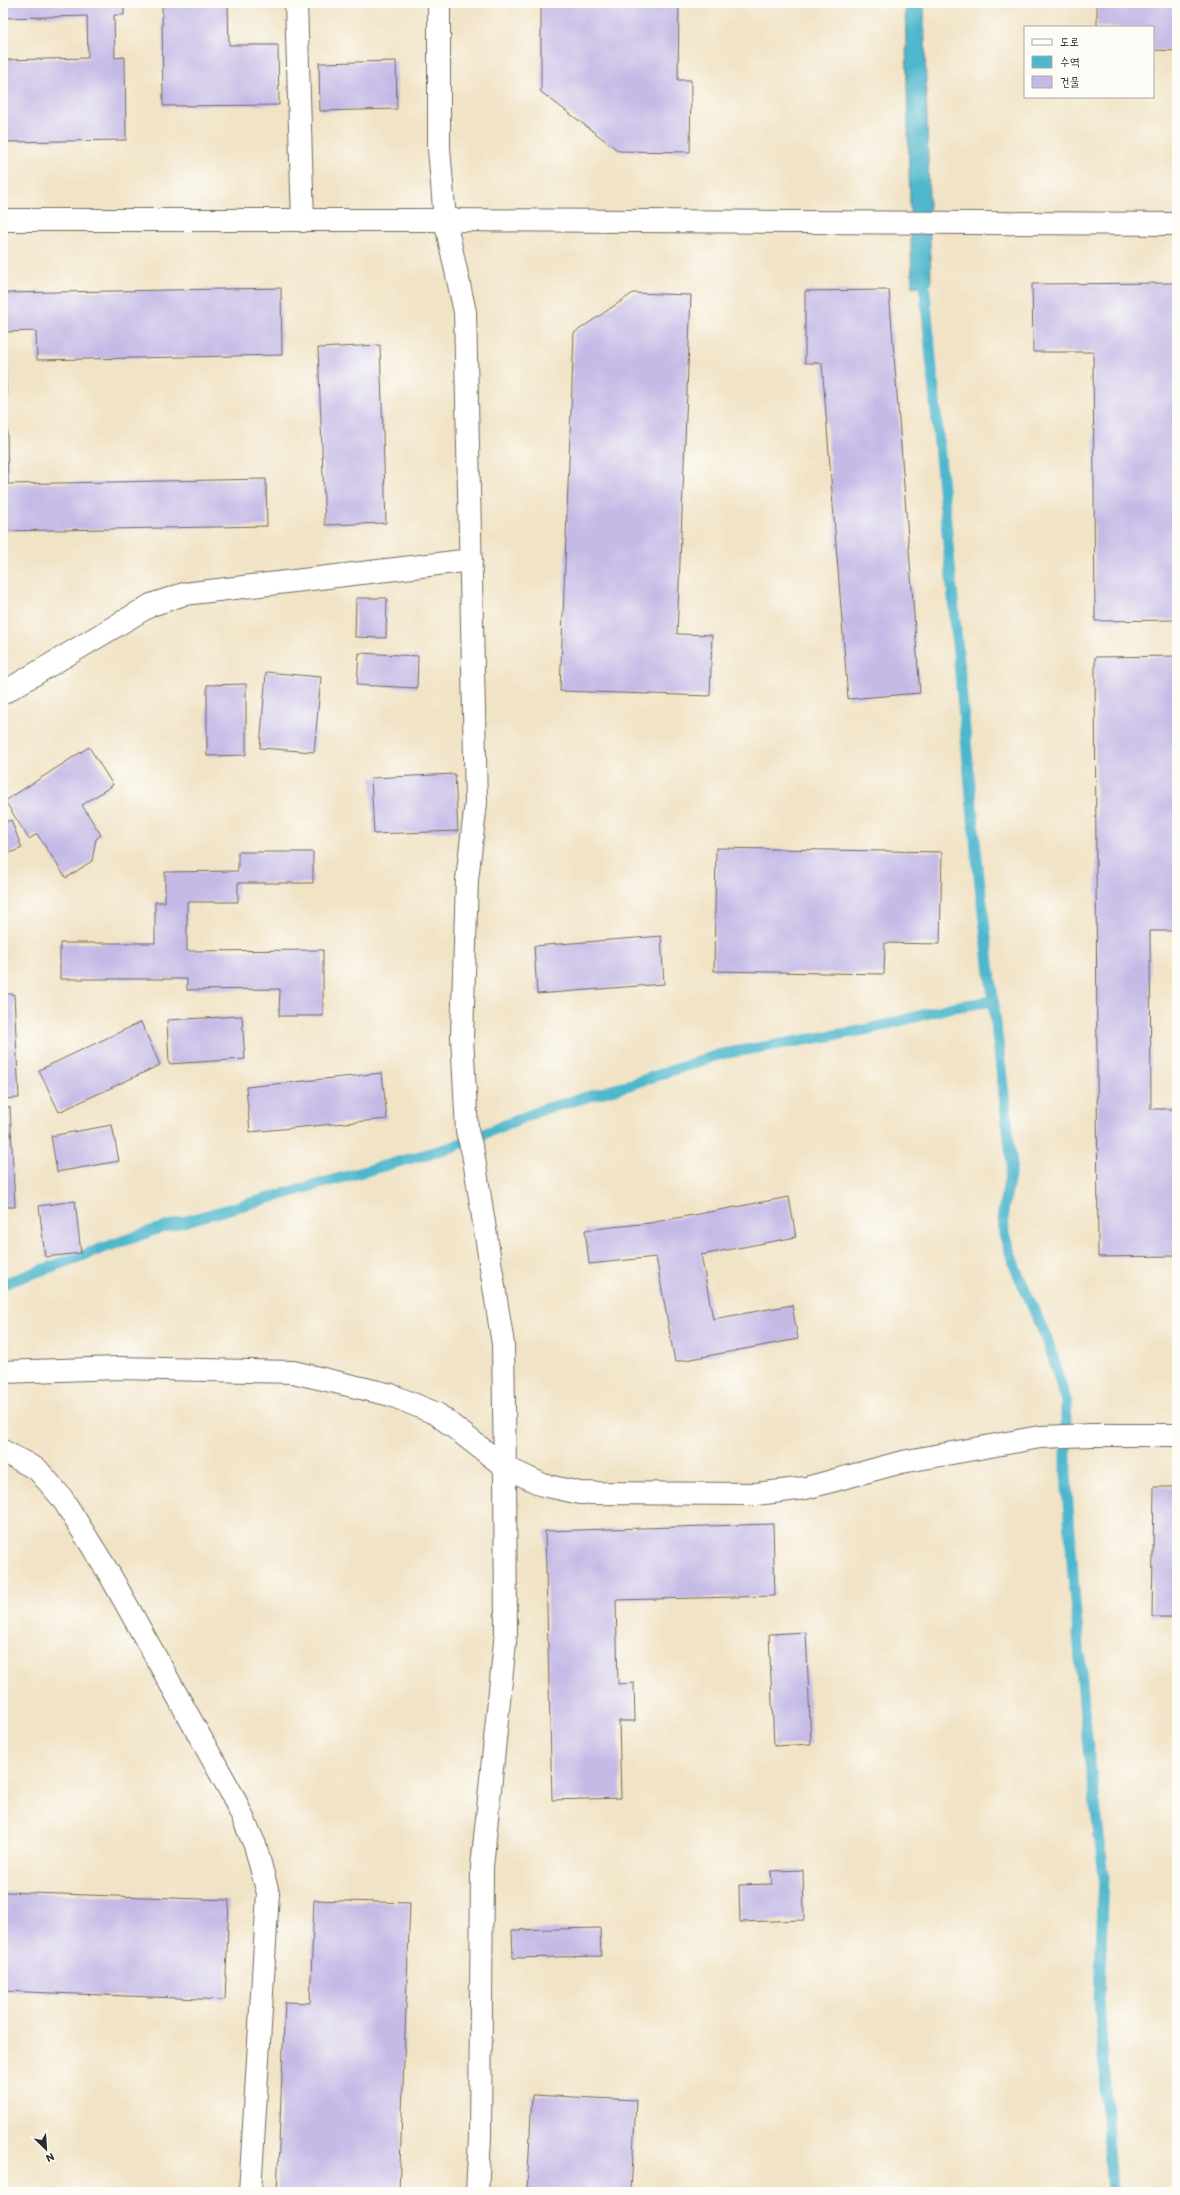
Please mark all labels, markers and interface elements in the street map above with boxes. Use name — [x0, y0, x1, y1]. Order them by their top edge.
legend — [1024, 26, 1154, 98]
text: 도로 — [1060, 35, 1079, 49]
text: 수역 — [1060, 55, 1080, 69]
text: 건물 — [1060, 75, 1080, 89]
north arrow — [26, 2129, 66, 2169]
text: N — [44, 2150, 56, 2165]

